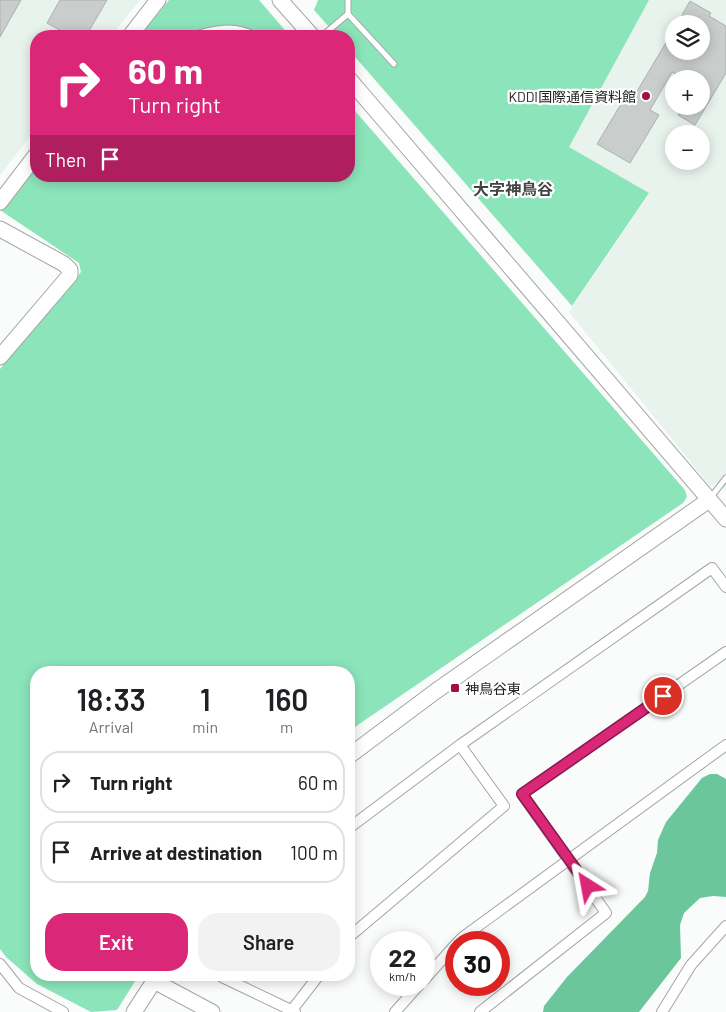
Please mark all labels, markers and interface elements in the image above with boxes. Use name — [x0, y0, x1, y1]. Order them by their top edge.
map controls — [665, 15, 710, 170]
button: layers — [665, 15, 710, 60]
text: 60 m — [128, 49, 203, 91]
icon: right — [45, 50, 110, 115]
button: + — [665, 70, 710, 115]
place label: KDDI国際通信資料館 — [509, 88, 636, 105]
marker: KDDI国際通信資料館 — [640, 90, 652, 102]
text: Turn right — [128, 91, 221, 117]
button: − — [665, 125, 710, 170]
icon: arrive — [96, 145, 124, 173]
text: Then — [45, 148, 86, 171]
district label: 大字神鳥谷 — [473, 179, 553, 198]
pin — [642, 675, 684, 717]
place label: 神鳥谷東 — [465, 680, 521, 697]
text: 18:33 — [77, 681, 146, 717]
text: 1 — [200, 681, 211, 717]
text: 160 — [265, 681, 308, 717]
marker: 神鳥谷東 — [449, 682, 461, 694]
icon: arrive — [649, 682, 677, 710]
text: Arrival — [89, 717, 134, 736]
text: min — [192, 717, 218, 736]
text: m — [280, 717, 293, 736]
icon: right — [47, 768, 75, 796]
text: Turn right — [90, 771, 172, 794]
text: 60 m — [298, 771, 338, 794]
icon: arrive — [47, 838, 75, 866]
text: Arrive at destination — [90, 841, 262, 864]
text: 100 m — [290, 841, 338, 864]
position arrow — [561, 859, 613, 911]
button: Exit — [45, 913, 188, 971]
button: Share — [198, 913, 340, 971]
speed limit sign: 30 — [445, 931, 510, 996]
text: 22 — [388, 942, 417, 972]
text: km/h — [389, 969, 416, 983]

